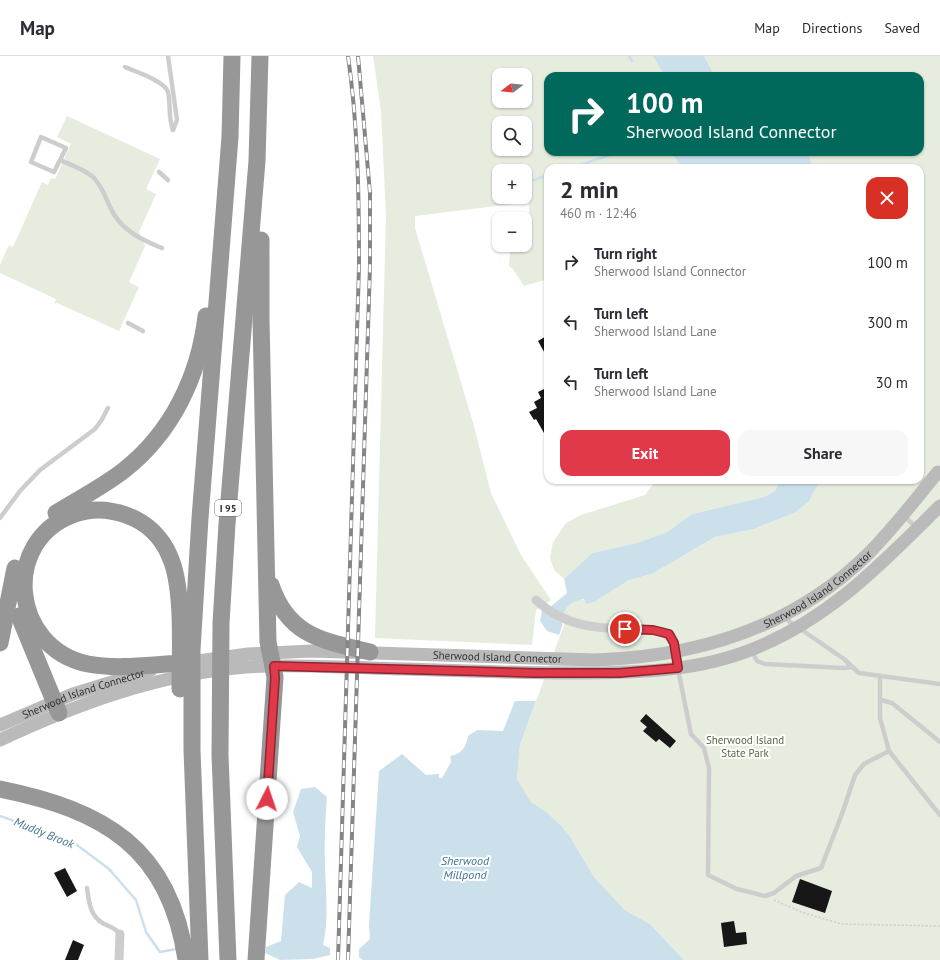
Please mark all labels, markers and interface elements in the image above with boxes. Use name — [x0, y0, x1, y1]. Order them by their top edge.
text: Map — [20, 16, 55, 40]
text: Map — [754, 19, 780, 37]
text: Directions — [802, 19, 862, 37]
text: Saved — [884, 19, 920, 37]
north arrow — [492, 68, 532, 108]
map controls — [492, 68, 532, 252]
text: 100 m — [626, 84, 703, 121]
icon: right — [560, 88, 612, 140]
button: search — [492, 116, 532, 156]
text: Sherwood Island Connector — [626, 120, 837, 143]
button: + — [492, 164, 532, 204]
text: 2 min — [560, 174, 619, 205]
button: close — [866, 177, 908, 219]
text: 460 m · 12:46 — [560, 205, 637, 222]
button: − — [492, 212, 532, 252]
text: Turn right — [594, 244, 657, 263]
icon: right — [560, 251, 582, 273]
text: 100 m — [867, 253, 908, 272]
text: Sherwood Island Connector — [594, 263, 746, 280]
text: Turn left — [594, 304, 648, 323]
icon: left — [560, 311, 582, 333]
text: 300 m — [867, 313, 908, 332]
text: Sherwood Island Lane — [594, 323, 717, 340]
text: Turn left — [594, 364, 648, 383]
icon: left — [560, 371, 582, 393]
text: 30 m — [875, 373, 908, 392]
text: Sherwood Island Lane — [594, 383, 717, 400]
button: Exit — [560, 430, 730, 476]
button: Share — [738, 430, 908, 476]
road number: I 95 — [215, 500, 241, 516]
street label: Sherwood Island Connector — [761, 547, 875, 631]
pin — [608, 612, 642, 646]
icon: arrive — [614, 618, 636, 640]
street label: Sherwood Island Connector — [433, 648, 562, 666]
street label: Sherwood Island Connector — [20, 665, 146, 722]
park label: Sherwood Island State Park — [706, 733, 784, 760]
position arrow — [246, 778, 288, 820]
water label: Muddy Brook — [12, 814, 77, 852]
water label: Sherwood Millpond — [441, 853, 490, 882]

